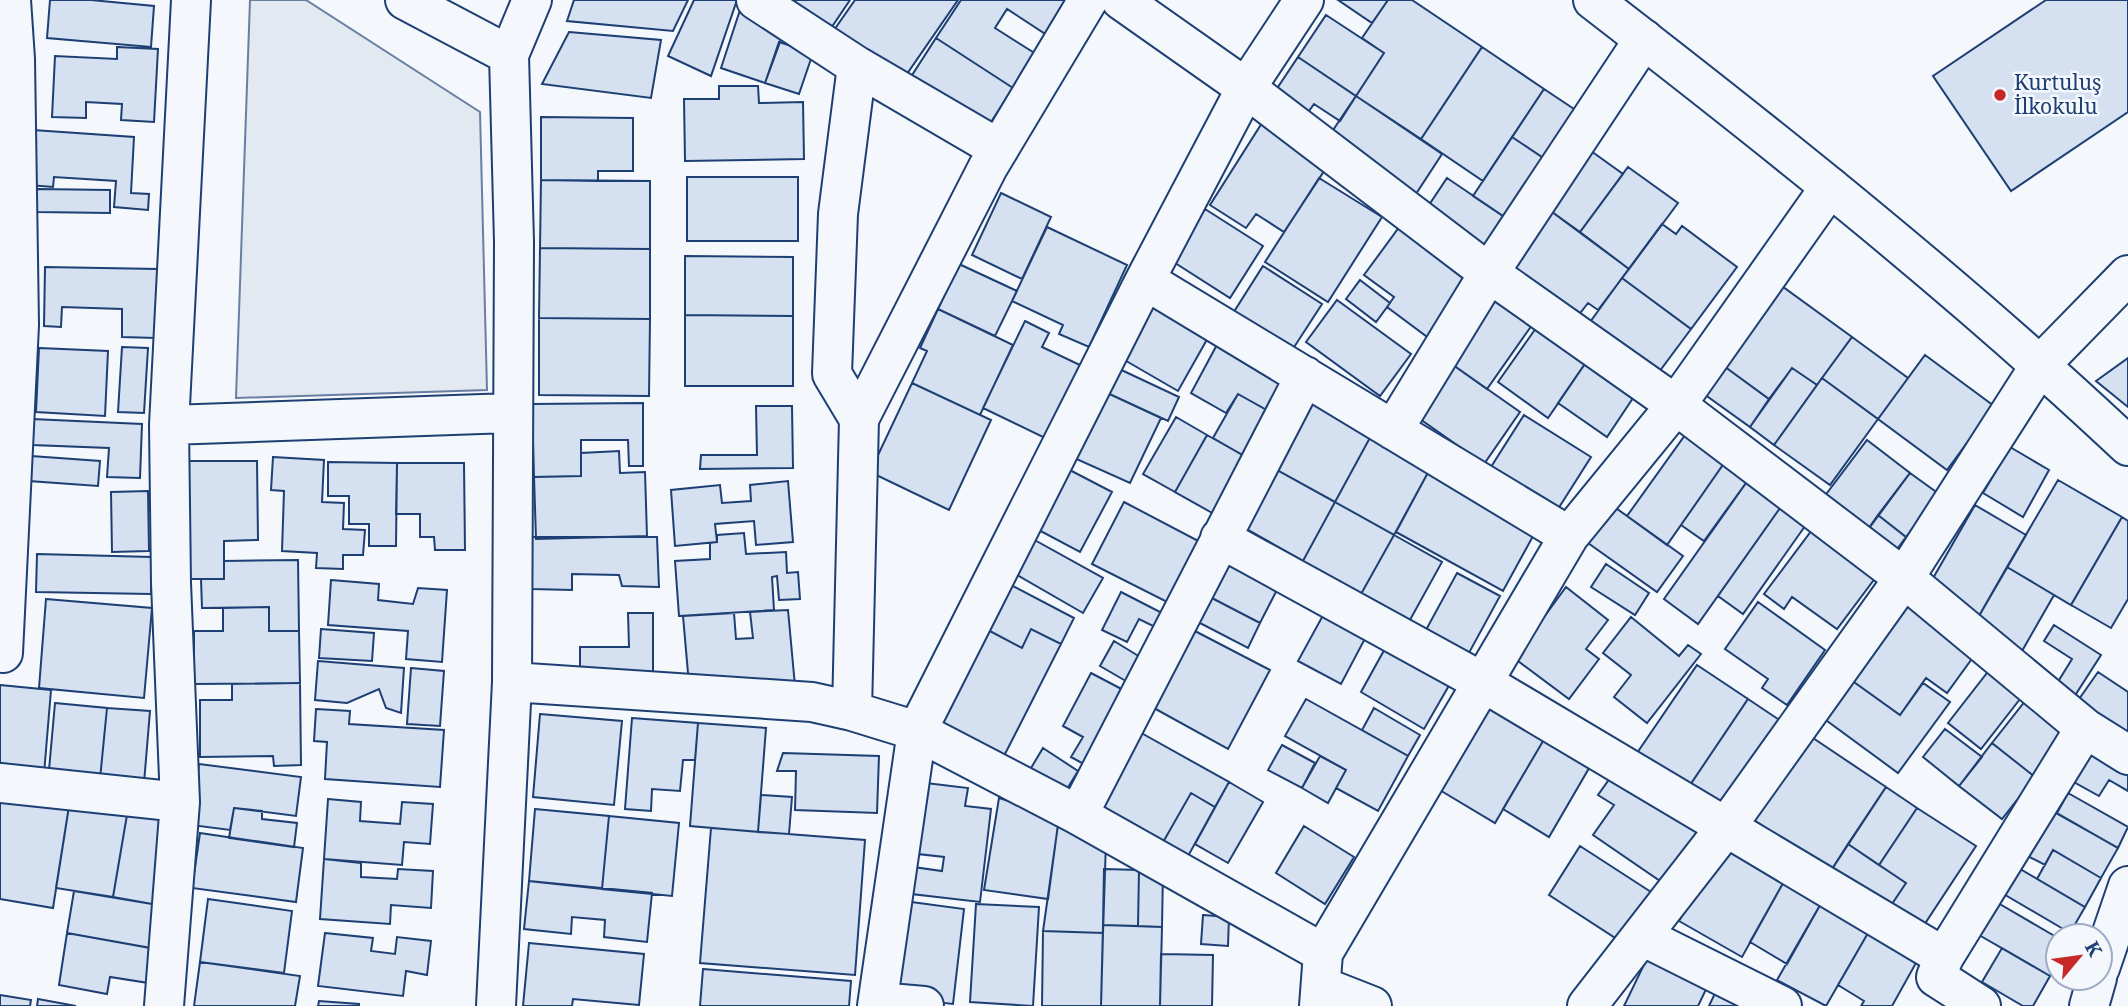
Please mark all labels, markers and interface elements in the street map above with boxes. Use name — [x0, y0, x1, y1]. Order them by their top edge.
place label: Kurtuluş İlkokulu — [2014, 68, 2102, 120]
marker: Kurtuluş İlkokulu — [1992, 87, 2008, 103]
north arrow — [2044, 922, 2114, 992]
text: K — [2079, 936, 2109, 961]

